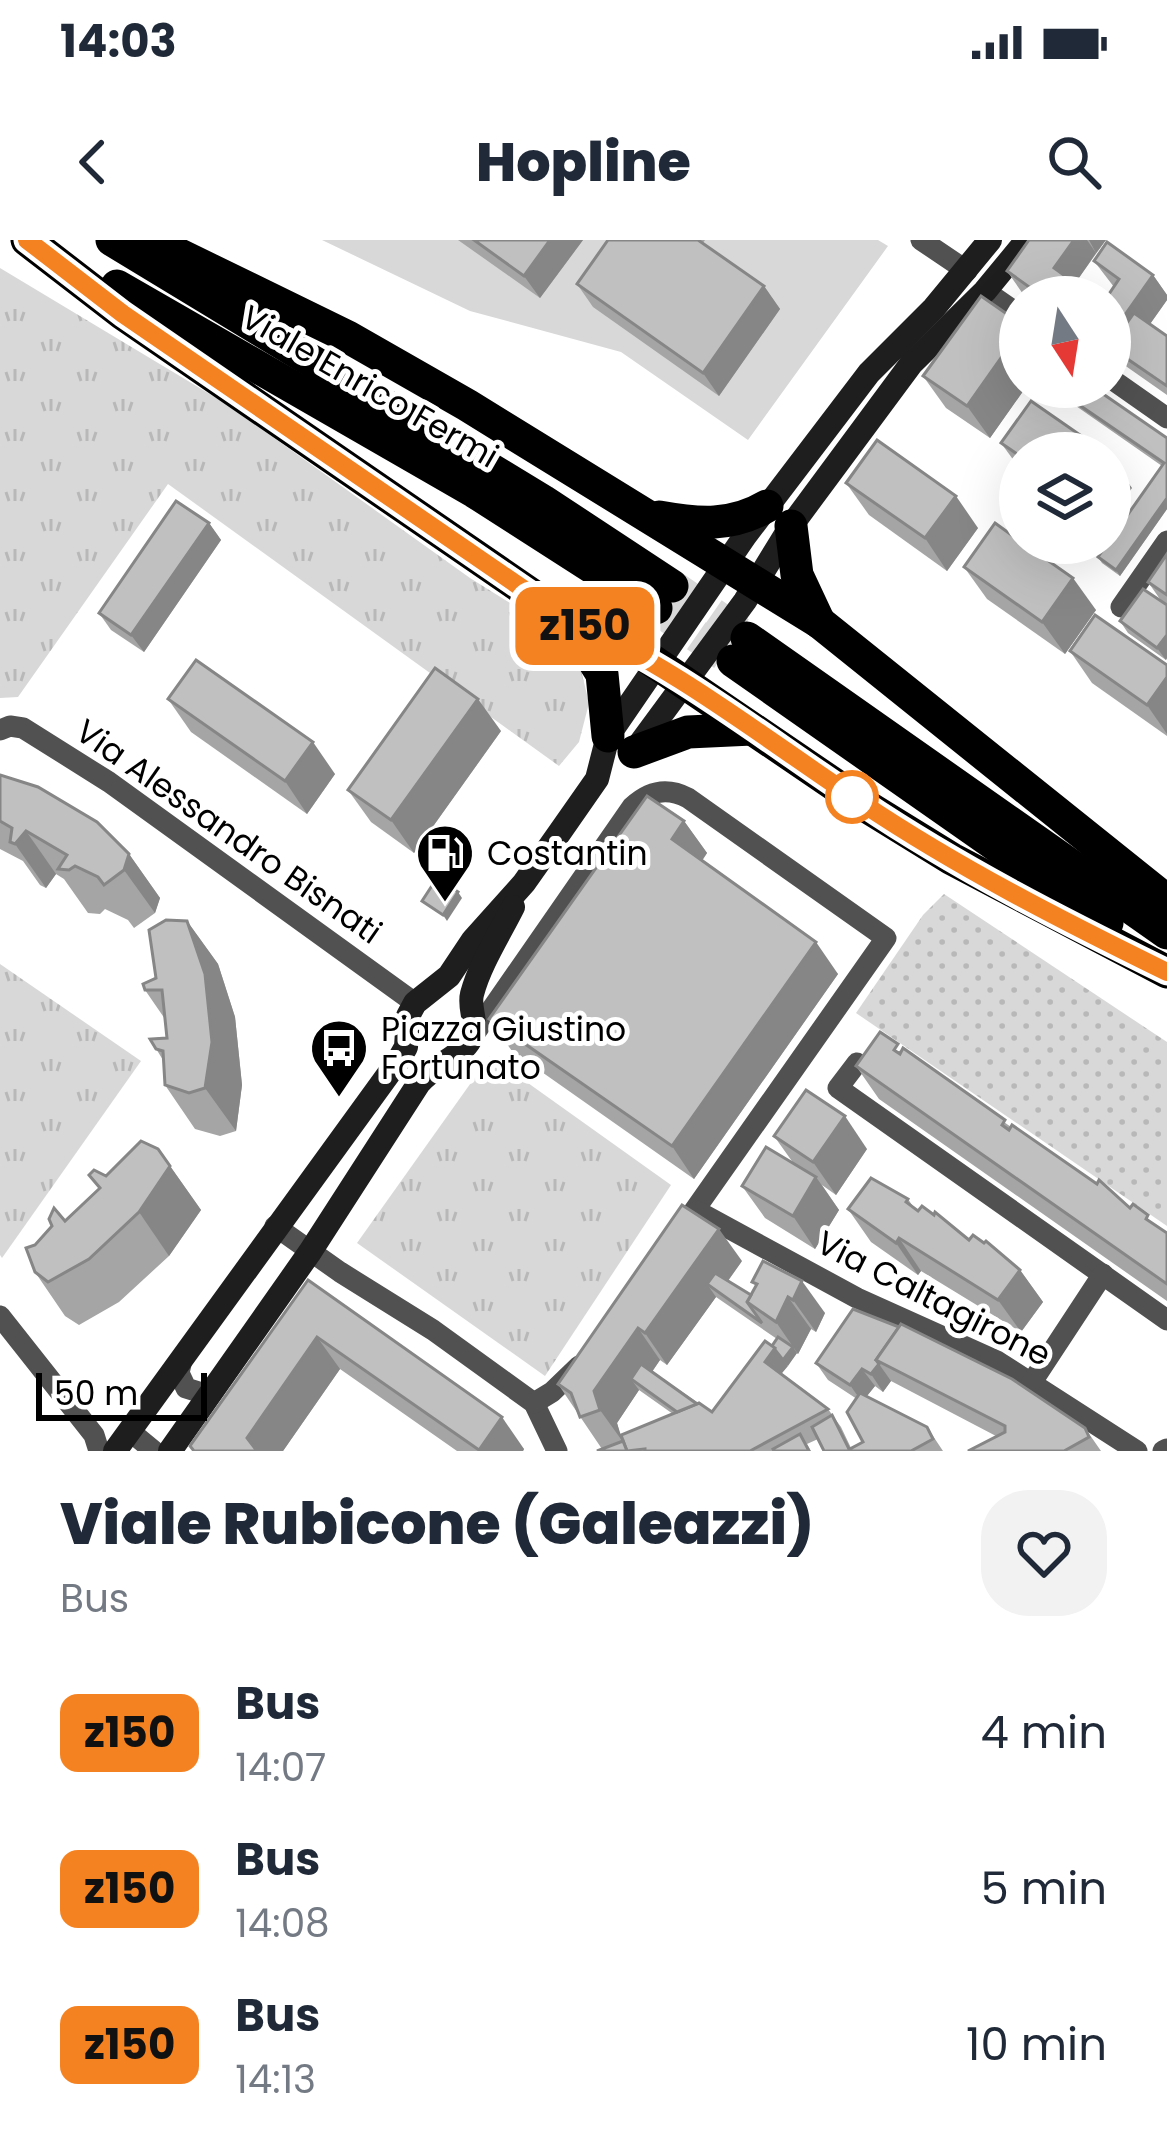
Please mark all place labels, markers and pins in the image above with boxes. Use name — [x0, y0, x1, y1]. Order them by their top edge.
unlabelled marker — [827, 772, 877, 822]
fuel station icon: Costantin — [414, 822, 476, 904]
place label: Costantin — [487, 830, 648, 877]
place label: Piazza Giustino Fortunato — [381, 1006, 626, 1091]
bus stop icon: Piazza Giustino Fortunato — [308, 1017, 370, 1099]

